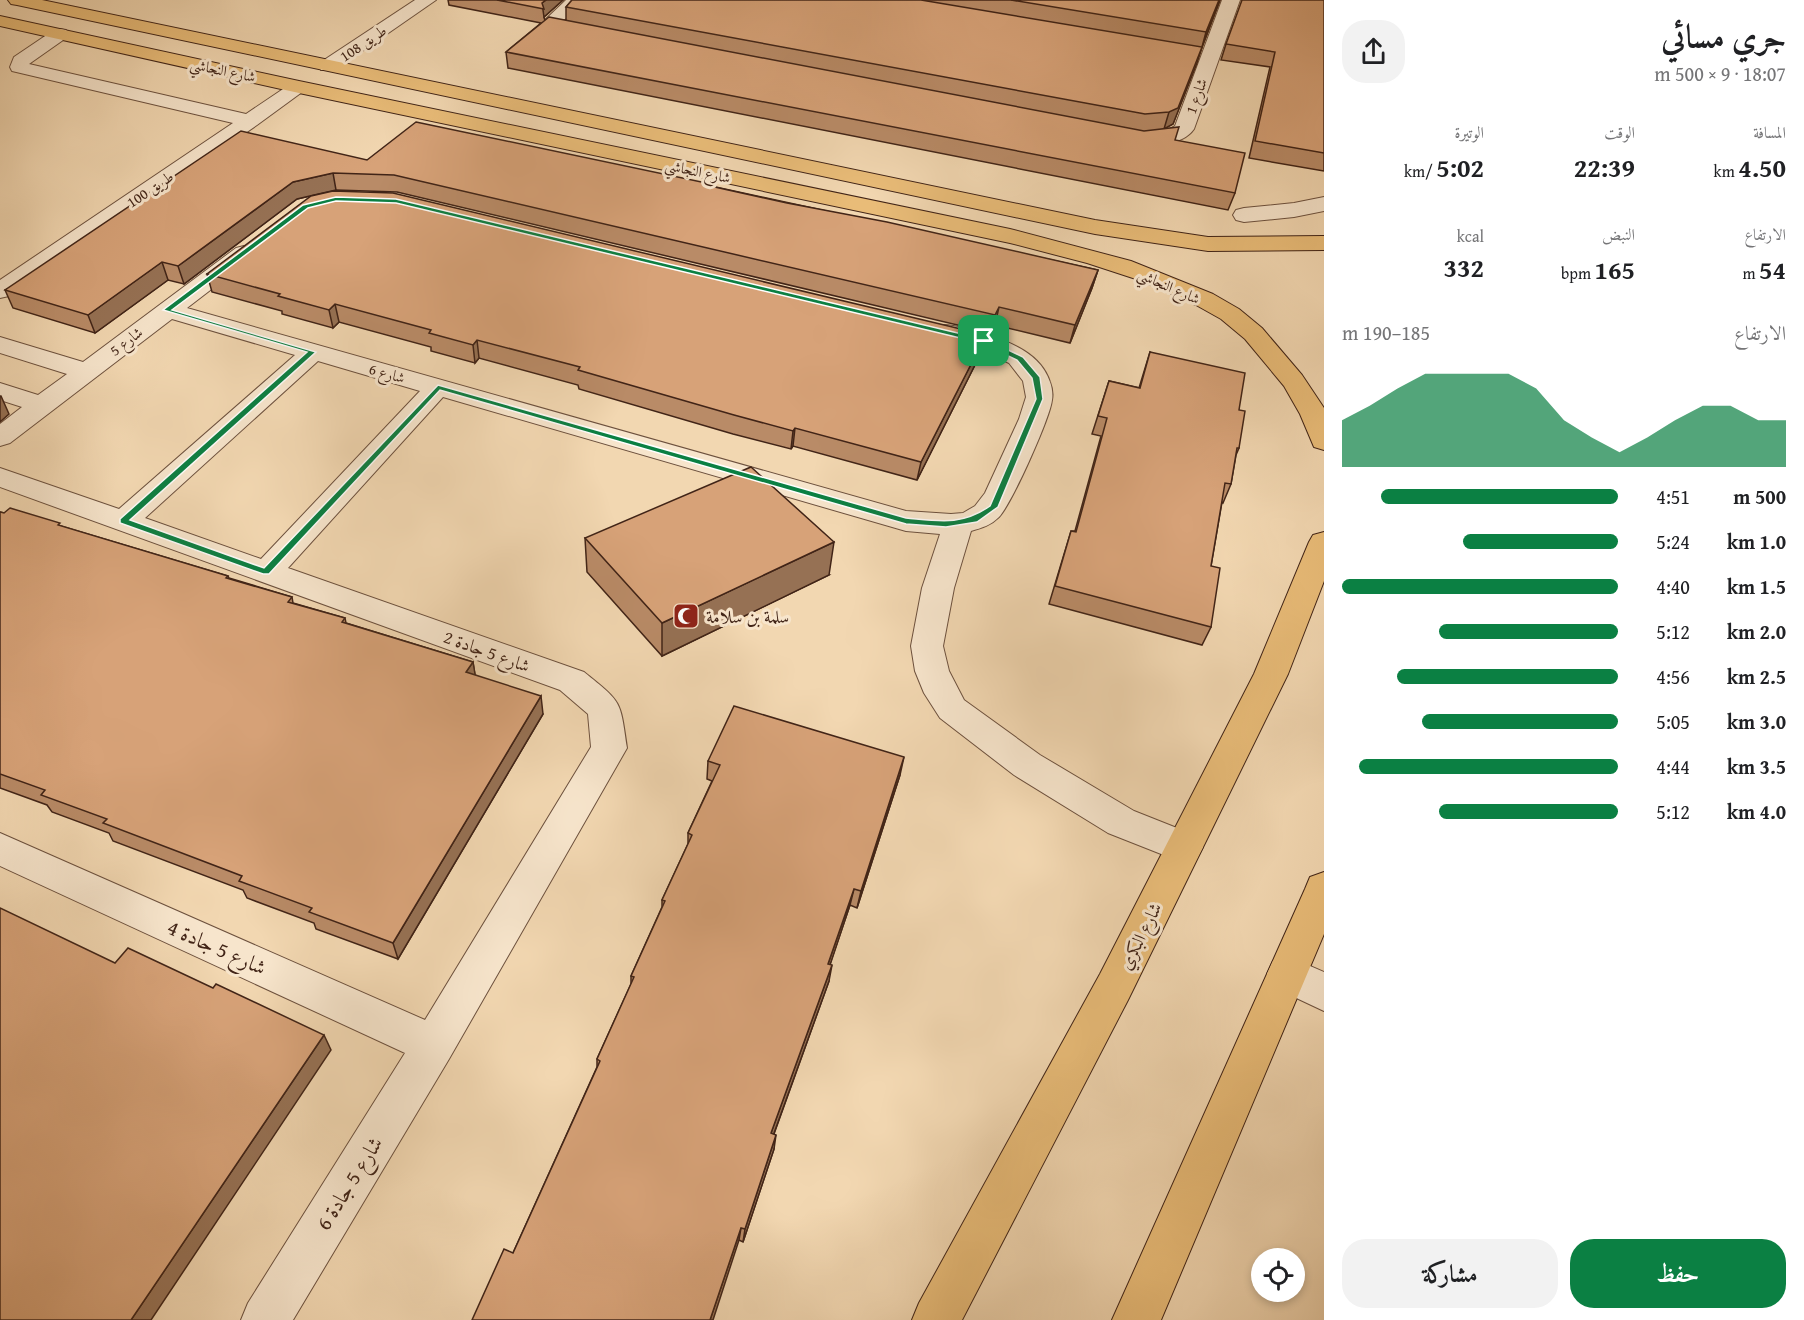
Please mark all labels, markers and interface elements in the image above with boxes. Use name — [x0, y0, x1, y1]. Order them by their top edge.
text: جري مسائي — [1661, 12, 1786, 60]
street label: طريق 108 — [335, 20, 391, 66]
button: share — [1342, 20, 1405, 83]
street label: شارع النجاشي — [187, 53, 258, 91]
text: 18:07 · 9 × 500 m — [1654, 59, 1786, 88]
street label: شارع 1 — [1180, 75, 1215, 118]
text: الوتيرة — [1454, 120, 1484, 144]
text: الوقت — [1604, 120, 1635, 144]
text: المسافة — [1753, 120, 1786, 144]
text: 5:02 — [1436, 148, 1484, 187]
text: 22:39 — [1574, 148, 1635, 187]
text: 4.50 — [1738, 148, 1786, 187]
street label: شارع النجاشي — [662, 154, 733, 192]
text: /km — [1404, 159, 1436, 183]
text: km — [1714, 159, 1738, 183]
street label: طريق 100 — [122, 166, 178, 212]
text: النبض — [1602, 222, 1635, 246]
text: الارتفاع — [1744, 222, 1786, 246]
text: kcal — [1457, 224, 1484, 248]
text: 332 — [1444, 248, 1484, 287]
text: 165 — [1595, 250, 1635, 289]
text: 54 — [1759, 250, 1786, 289]
text: bpm — [1561, 261, 1595, 285]
text: m — [1742, 261, 1759, 285]
street label: شارع النجاشي — [1133, 263, 1204, 313]
pin — [958, 315, 1009, 366]
text: 185–190 m — [1342, 318, 1430, 347]
text: الارتفاع — [1734, 318, 1786, 347]
street label: شارع 5 — [105, 322, 149, 363]
icon: arrive — [967, 324, 1000, 357]
street label: شارع 6 — [366, 358, 407, 391]
text: 4:51 — [1656, 482, 1690, 511]
text: 500 m — [1733, 482, 1786, 511]
text: 5:24 — [1656, 527, 1690, 556]
text: 1.0 km — [1727, 527, 1786, 556]
text: 4:40 — [1656, 572, 1690, 601]
text: 1.5 km — [1727, 572, 1786, 601]
mosque icon: سلمة بن سلامة — [671, 601, 701, 631]
place label: سلمة بن سلامة — [706, 603, 789, 630]
text: 5:12 — [1656, 617, 1690, 646]
text: 2.0 km — [1727, 617, 1786, 646]
street label: شارع 5 جادة 2 — [439, 623, 534, 681]
text: 4:56 — [1656, 662, 1690, 691]
text: 2.5 km — [1727, 662, 1786, 691]
text: 5:05 — [1656, 707, 1690, 736]
text: 3.0 km — [1727, 707, 1786, 736]
text: 4:44 — [1656, 752, 1690, 781]
text: 3.5 km — [1727, 752, 1786, 781]
text: 5:12 — [1656, 797, 1690, 826]
text: 4.0 km — [1727, 797, 1786, 826]
street label: شارع البكري — [1112, 898, 1170, 975]
street label: شارع 5 جادة 4 — [161, 911, 271, 985]
street label: شارع 5 جادة 6 — [308, 1130, 393, 1237]
button: مشاركة — [1342, 1239, 1558, 1308]
button: حفظ — [1570, 1239, 1786, 1308]
map controls — [1251, 1248, 1305, 1302]
button: locate — [1251, 1248, 1305, 1302]

